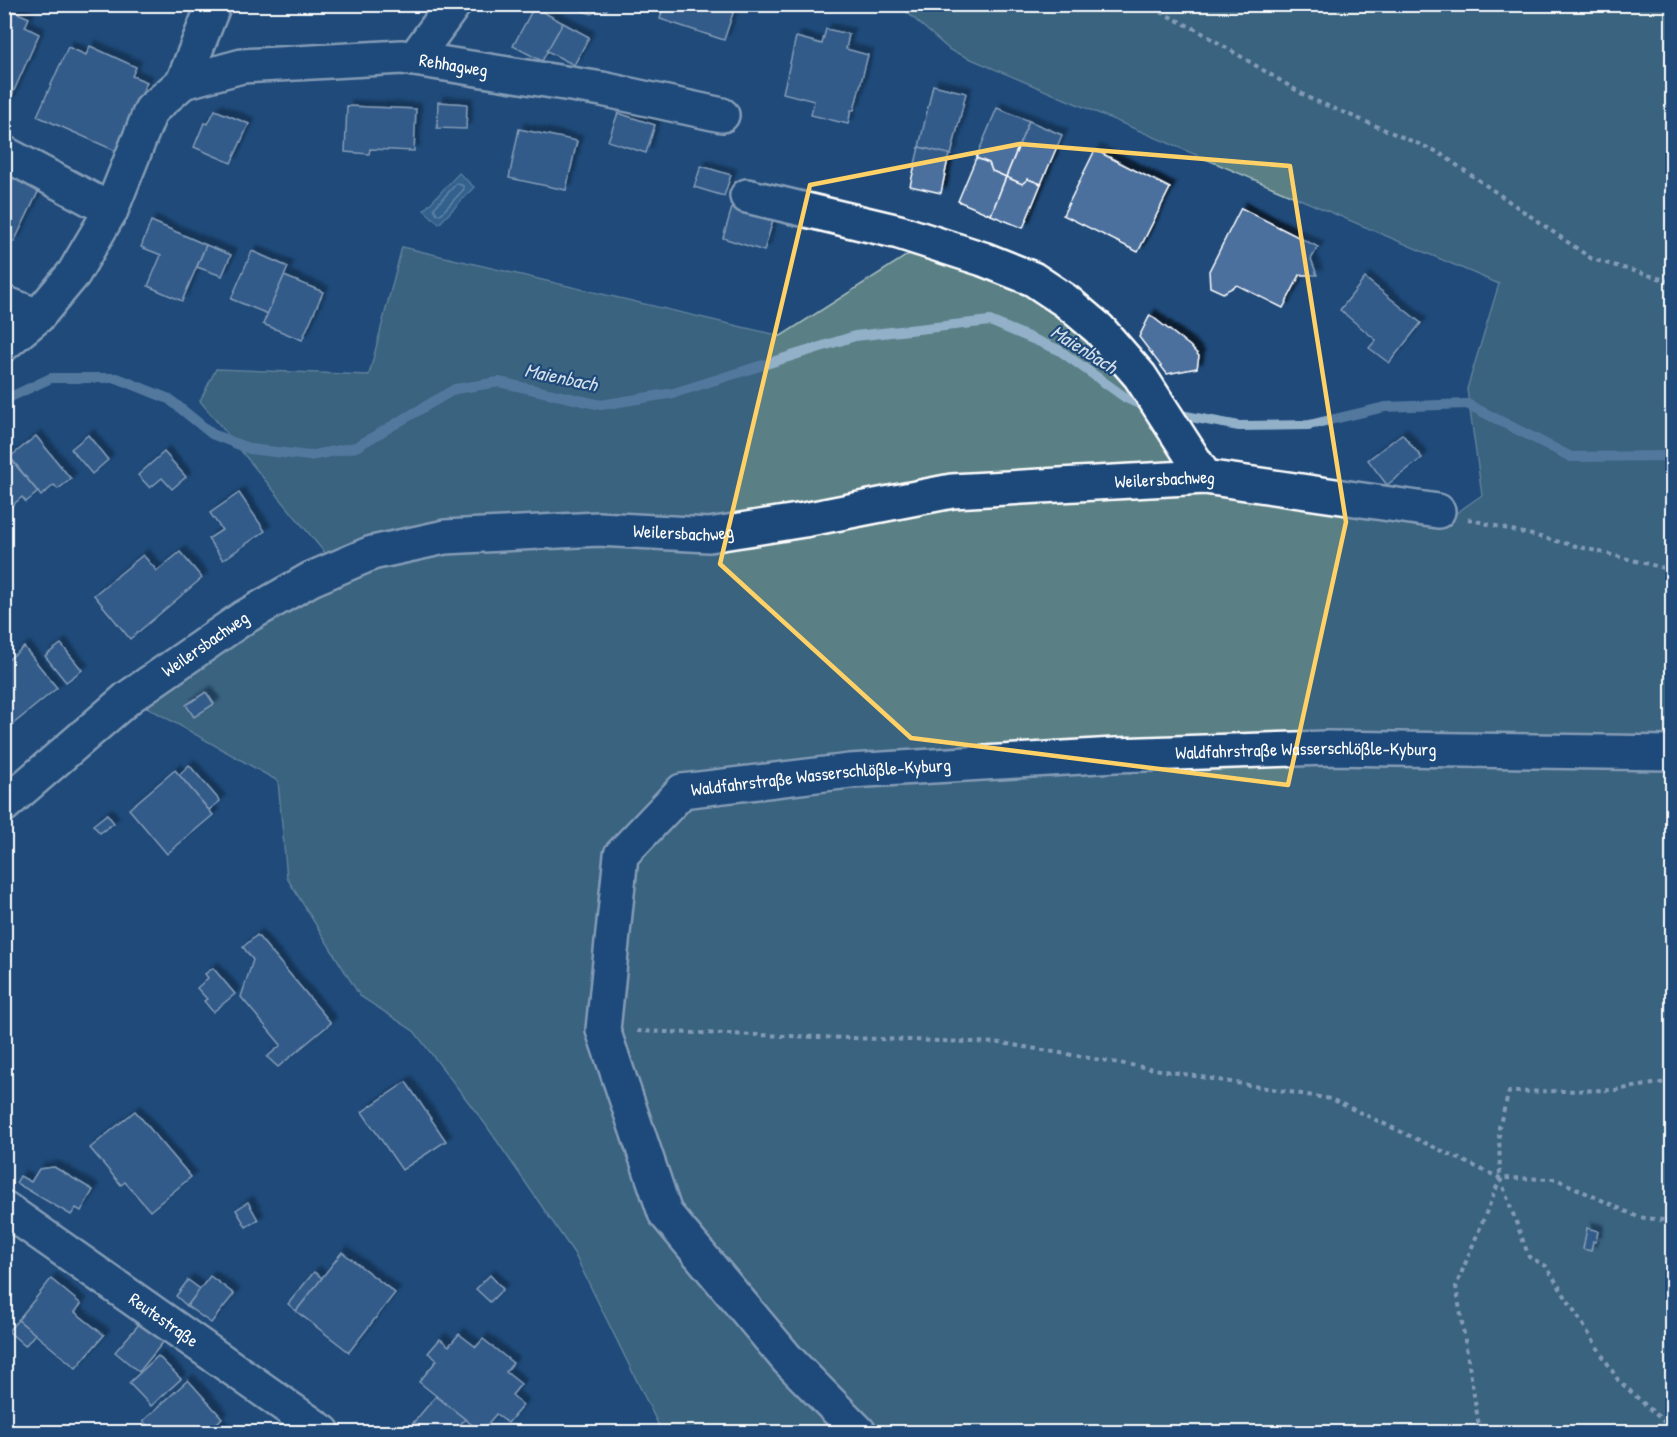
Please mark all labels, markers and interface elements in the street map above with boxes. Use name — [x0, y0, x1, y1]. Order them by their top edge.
street label: Rehhagweg — [418, 47, 490, 83]
water label: Maienbach — [1046, 318, 1124, 380]
water label: Maienbach — [522, 356, 601, 398]
street label: Weilersbachweg — [1114, 464, 1217, 494]
street label: Weilersbachweg — [632, 518, 735, 547]
street label: Weilersbachweg — [156, 605, 253, 683]
street label: Waldfahrstraße Wasserschlößle-Kyburg — [1175, 735, 1437, 765]
street label: Waldfahrstraße Wasserschlößle-Kyburg — [690, 752, 952, 802]
street label: Reutestraße — [124, 1286, 204, 1353]

